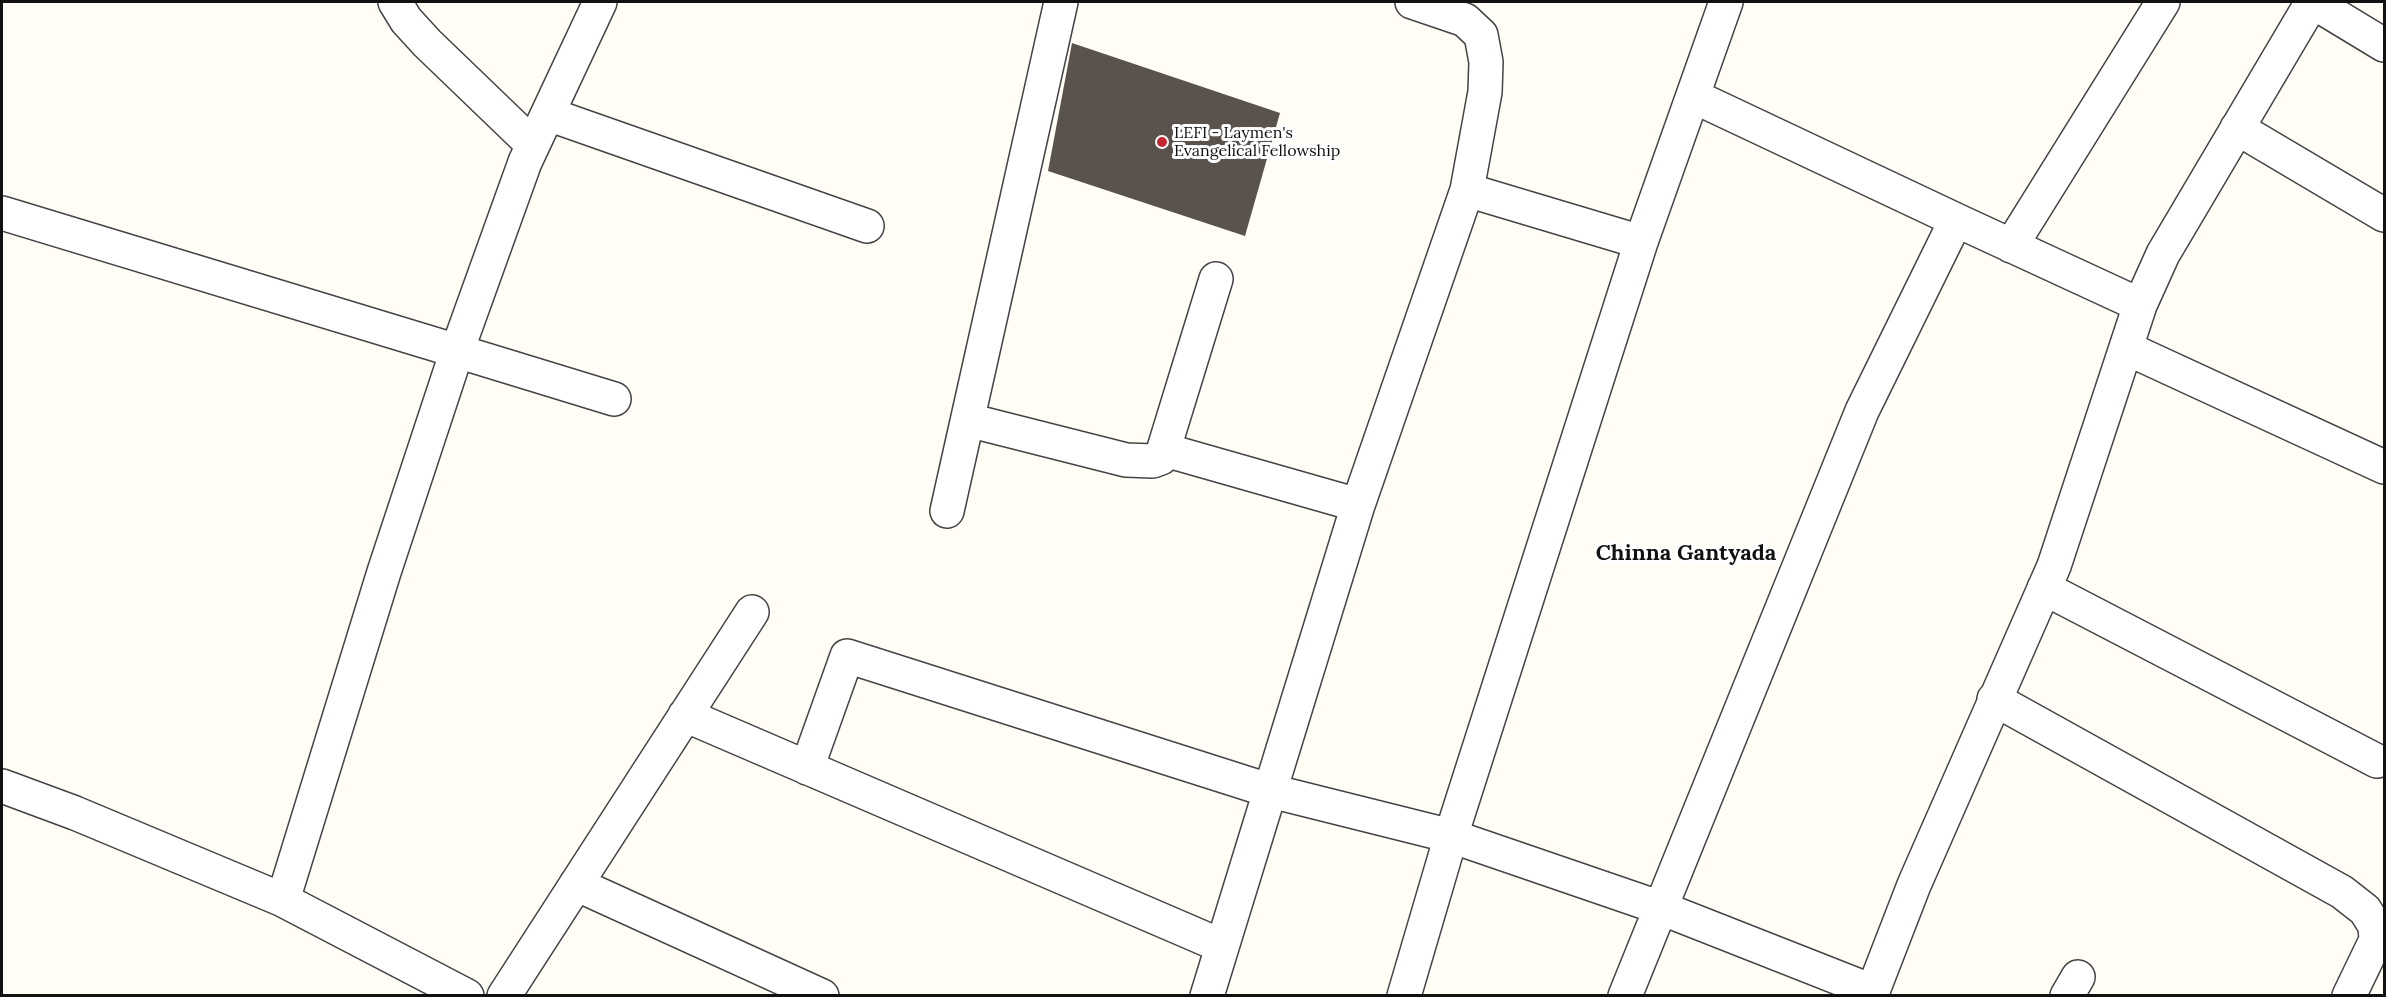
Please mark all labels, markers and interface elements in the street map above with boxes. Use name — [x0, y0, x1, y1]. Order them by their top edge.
place label: LEFI - Laymen's Evangelical Fellowship — [1174, 123, 1340, 161]
marker: LEFI - Laymen's Evangelical Fellowship — [1155, 135, 1169, 149]
district label: Chinna Gantyada — [1596, 541, 1776, 567]

